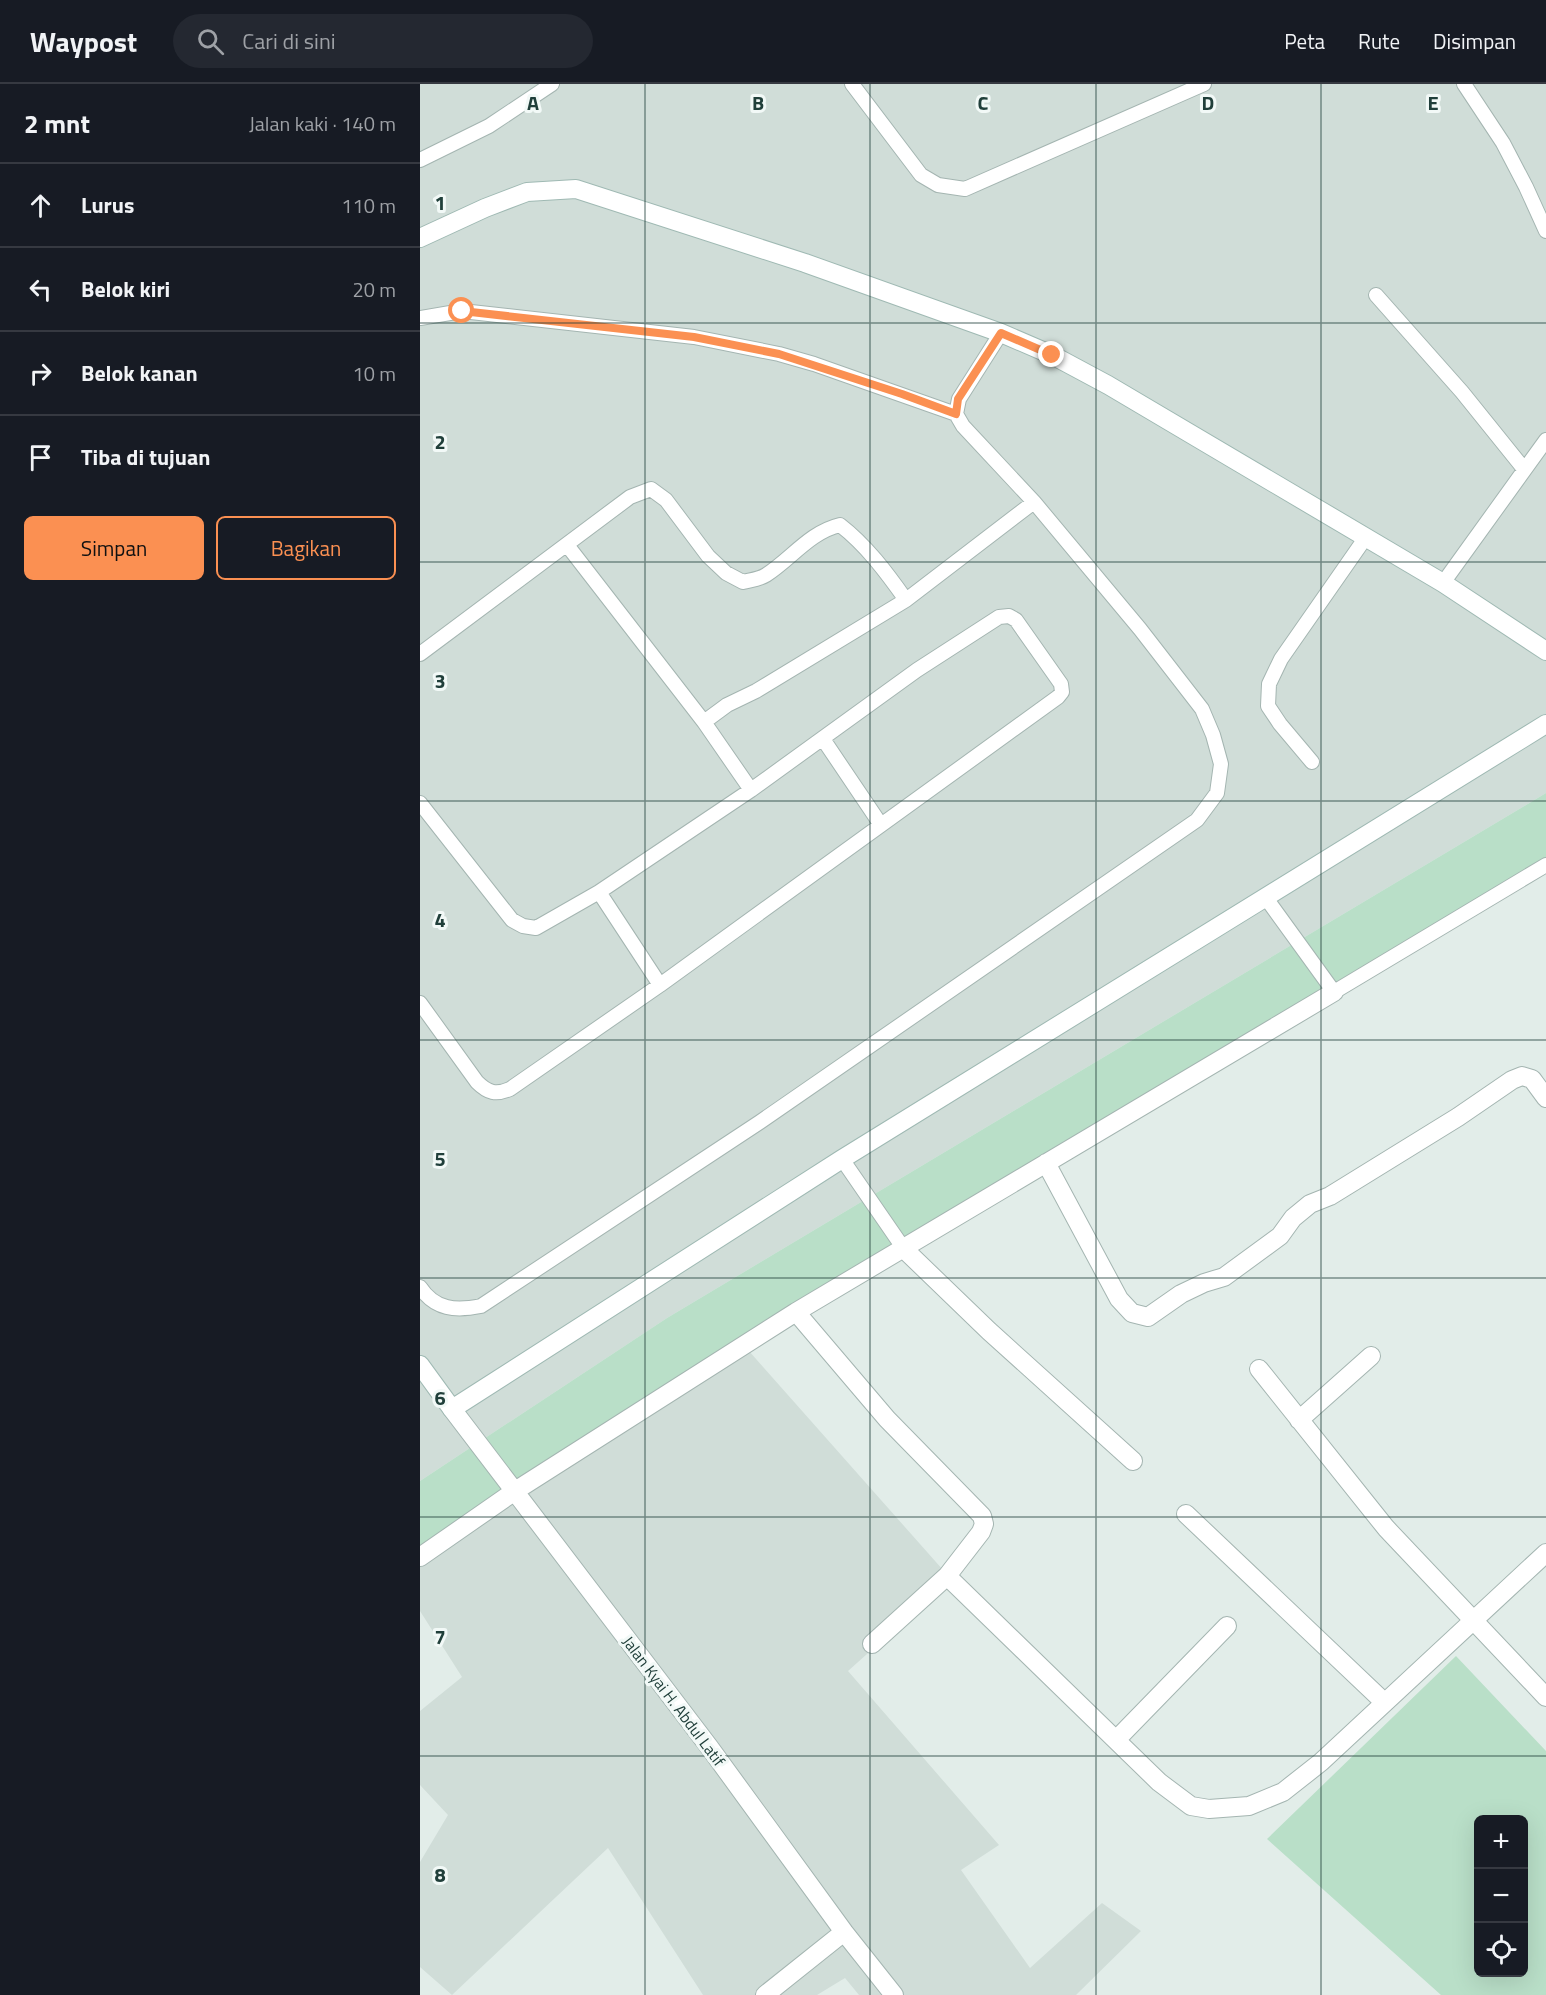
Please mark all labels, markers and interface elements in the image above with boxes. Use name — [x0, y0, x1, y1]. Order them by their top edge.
search box — [173, 14, 593, 68]
text: Waypost — [30, 20, 137, 63]
text: Cari di sini — [242, 24, 336, 58]
icon: search — [194, 25, 227, 58]
text: Peta — [1284, 25, 1325, 57]
text: Rute — [1358, 25, 1400, 57]
text: Disimpan — [1433, 25, 1516, 57]
text: A — [527, 87, 539, 118]
text: B — [752, 87, 764, 118]
text: C — [978, 87, 989, 118]
text: D — [1202, 87, 1214, 118]
text: E — [1427, 87, 1439, 118]
text: 2 mnt — [24, 104, 90, 143]
text: Jalan kaki · 140 m — [249, 108, 396, 139]
text: 1 — [434, 187, 446, 218]
text: Lurus — [81, 188, 134, 222]
icon: ahead — [24, 189, 57, 222]
text: 110 m — [341, 190, 396, 221]
text: Belok kiri — [81, 272, 170, 306]
icon: left — [24, 273, 57, 306]
text: 20 m — [352, 274, 396, 305]
route start — [448, 297, 474, 323]
route end — [1038, 341, 1064, 367]
text: Belok kanan — [81, 356, 198, 390]
icon: right — [24, 357, 57, 390]
text: 10 m — [352, 358, 396, 389]
text: 2 — [434, 426, 446, 457]
text: Tiba di tujuan — [81, 440, 210, 474]
icon: arrive — [24, 441, 57, 474]
button: Simpan — [24, 516, 204, 580]
button: Bagikan — [216, 516, 396, 580]
text: 3 — [434, 665, 446, 696]
text: 4 — [434, 904, 446, 935]
text: 5 — [434, 1143, 446, 1174]
text: 6 — [434, 1382, 446, 1413]
text: 7 — [434, 1621, 446, 1652]
street label: Jalan Kyai H. Abdul Latif — [617, 1631, 731, 1772]
map controls — [1474, 1815, 1528, 1977]
button: + — [1474, 1815, 1528, 1869]
text: 8 — [434, 1859, 446, 1890]
button: − — [1474, 1869, 1528, 1923]
button: locate — [1474, 1923, 1528, 1977]

